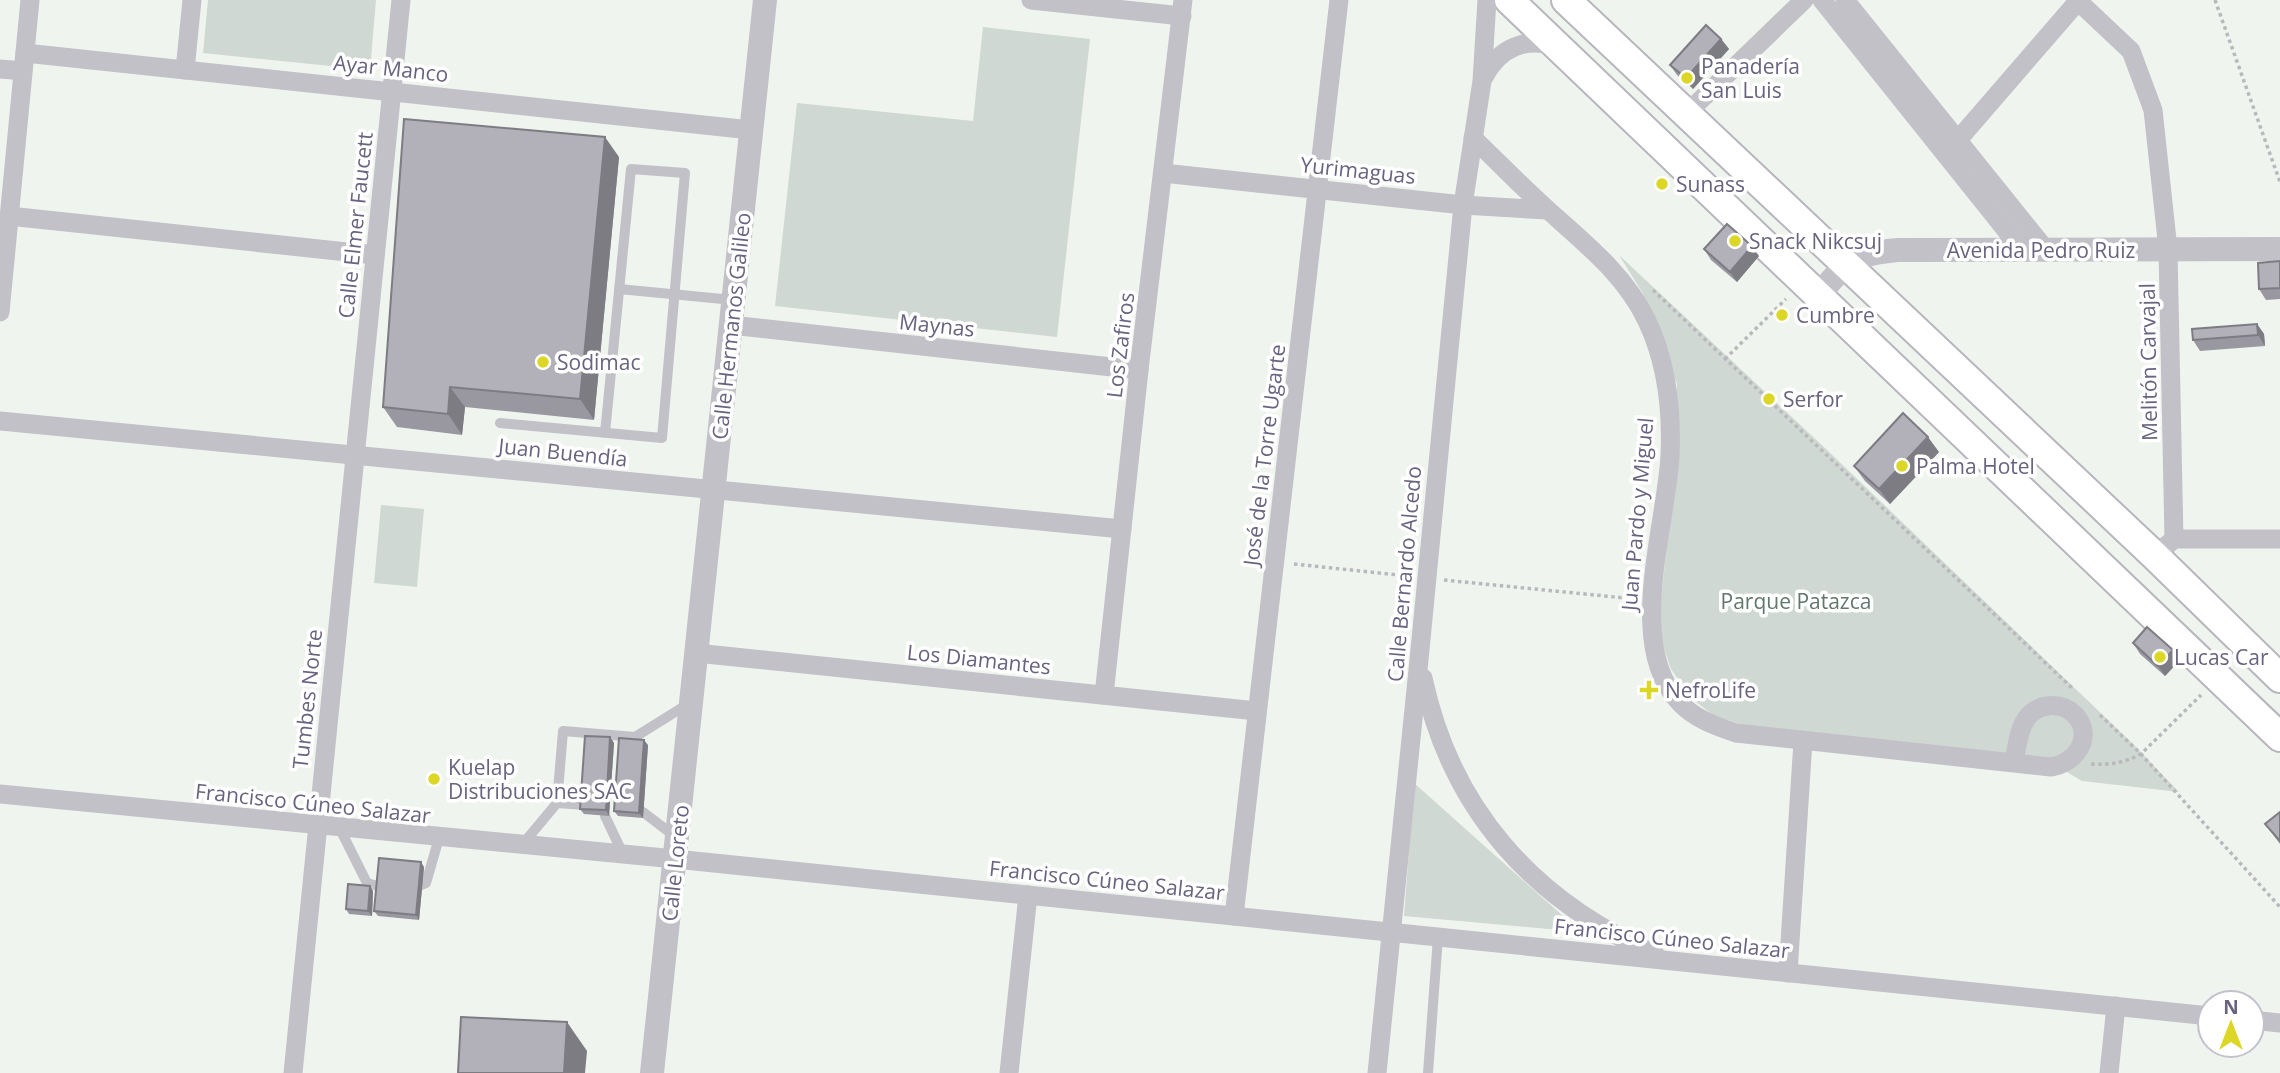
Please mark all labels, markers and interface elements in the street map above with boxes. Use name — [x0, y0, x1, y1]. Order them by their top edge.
street label: Ayar Manco — [332, 48, 450, 88]
place label: Panadería San Luis — [1701, 52, 1800, 104]
marker: Panadería San Luis — [1679, 70, 1695, 86]
street label: Calle Elmer Faucett — [331, 130, 379, 320]
street label: Yurimaguas — [1299, 150, 1417, 190]
place label: Sunass — [1676, 170, 1745, 198]
marker: Sunass — [1654, 176, 1670, 192]
street label: Calle Hermanos Galileo — [705, 211, 757, 441]
place label: Snack Nikcsuj — [1749, 227, 1882, 255]
marker: Snack Nikcsuj — [1727, 233, 1743, 249]
street label: Avenida Pedro Ruiz — [1947, 236, 2135, 264]
street label: Melitón Carvajal — [2133, 283, 2163, 441]
street label: Los Zafiros — [1100, 291, 1140, 399]
place label: Cumbre — [1796, 301, 1875, 329]
street label: Maynas — [898, 307, 976, 343]
marker: Cumbre — [1774, 307, 1790, 323]
street label: José de la Torre Ugarte — [1236, 343, 1291, 569]
place label: Sodimac — [557, 348, 640, 376]
marker: Sodimac — [535, 354, 551, 370]
place label: Serfor — [1783, 385, 1844, 413]
marker: Serfor — [1761, 391, 1777, 407]
street label: Juan Pardo y Miguel — [1614, 416, 1659, 614]
street label: Juan Buendía — [495, 431, 629, 473]
place label: Palma Hotel — [1916, 452, 2035, 480]
marker: Palma Hotel — [1894, 458, 1910, 474]
street label: Calle Bernardo Alcedo — [1381, 465, 1427, 683]
park label: Parque Patazca — [1721, 587, 1871, 615]
street label: Tumbes Norte — [286, 628, 328, 770]
street label: Los Diamantes — [906, 638, 1052, 680]
place label: Lucas Car — [2174, 643, 2269, 671]
marker: Lucas Car — [2152, 649, 2168, 665]
place label: NefroLife — [1665, 676, 1756, 704]
marker: NefroLife — [1639, 680, 1659, 700]
place label: Kuelap Distribuciones SAC — [448, 753, 632, 805]
marker: Kuelap Distribuciones SAC — [426, 771, 442, 787]
street label: Francisco Cúneo Salazar — [194, 777, 433, 829]
street label: Calle Loreto — [655, 803, 695, 923]
street label: Francisco Cúneo Salazar — [988, 854, 1227, 906]
street label: Francisco Cúneo Salazar — [1553, 912, 1792, 964]
north arrow — [2196, 989, 2266, 1059]
text: N — [2223, 994, 2239, 1020]

